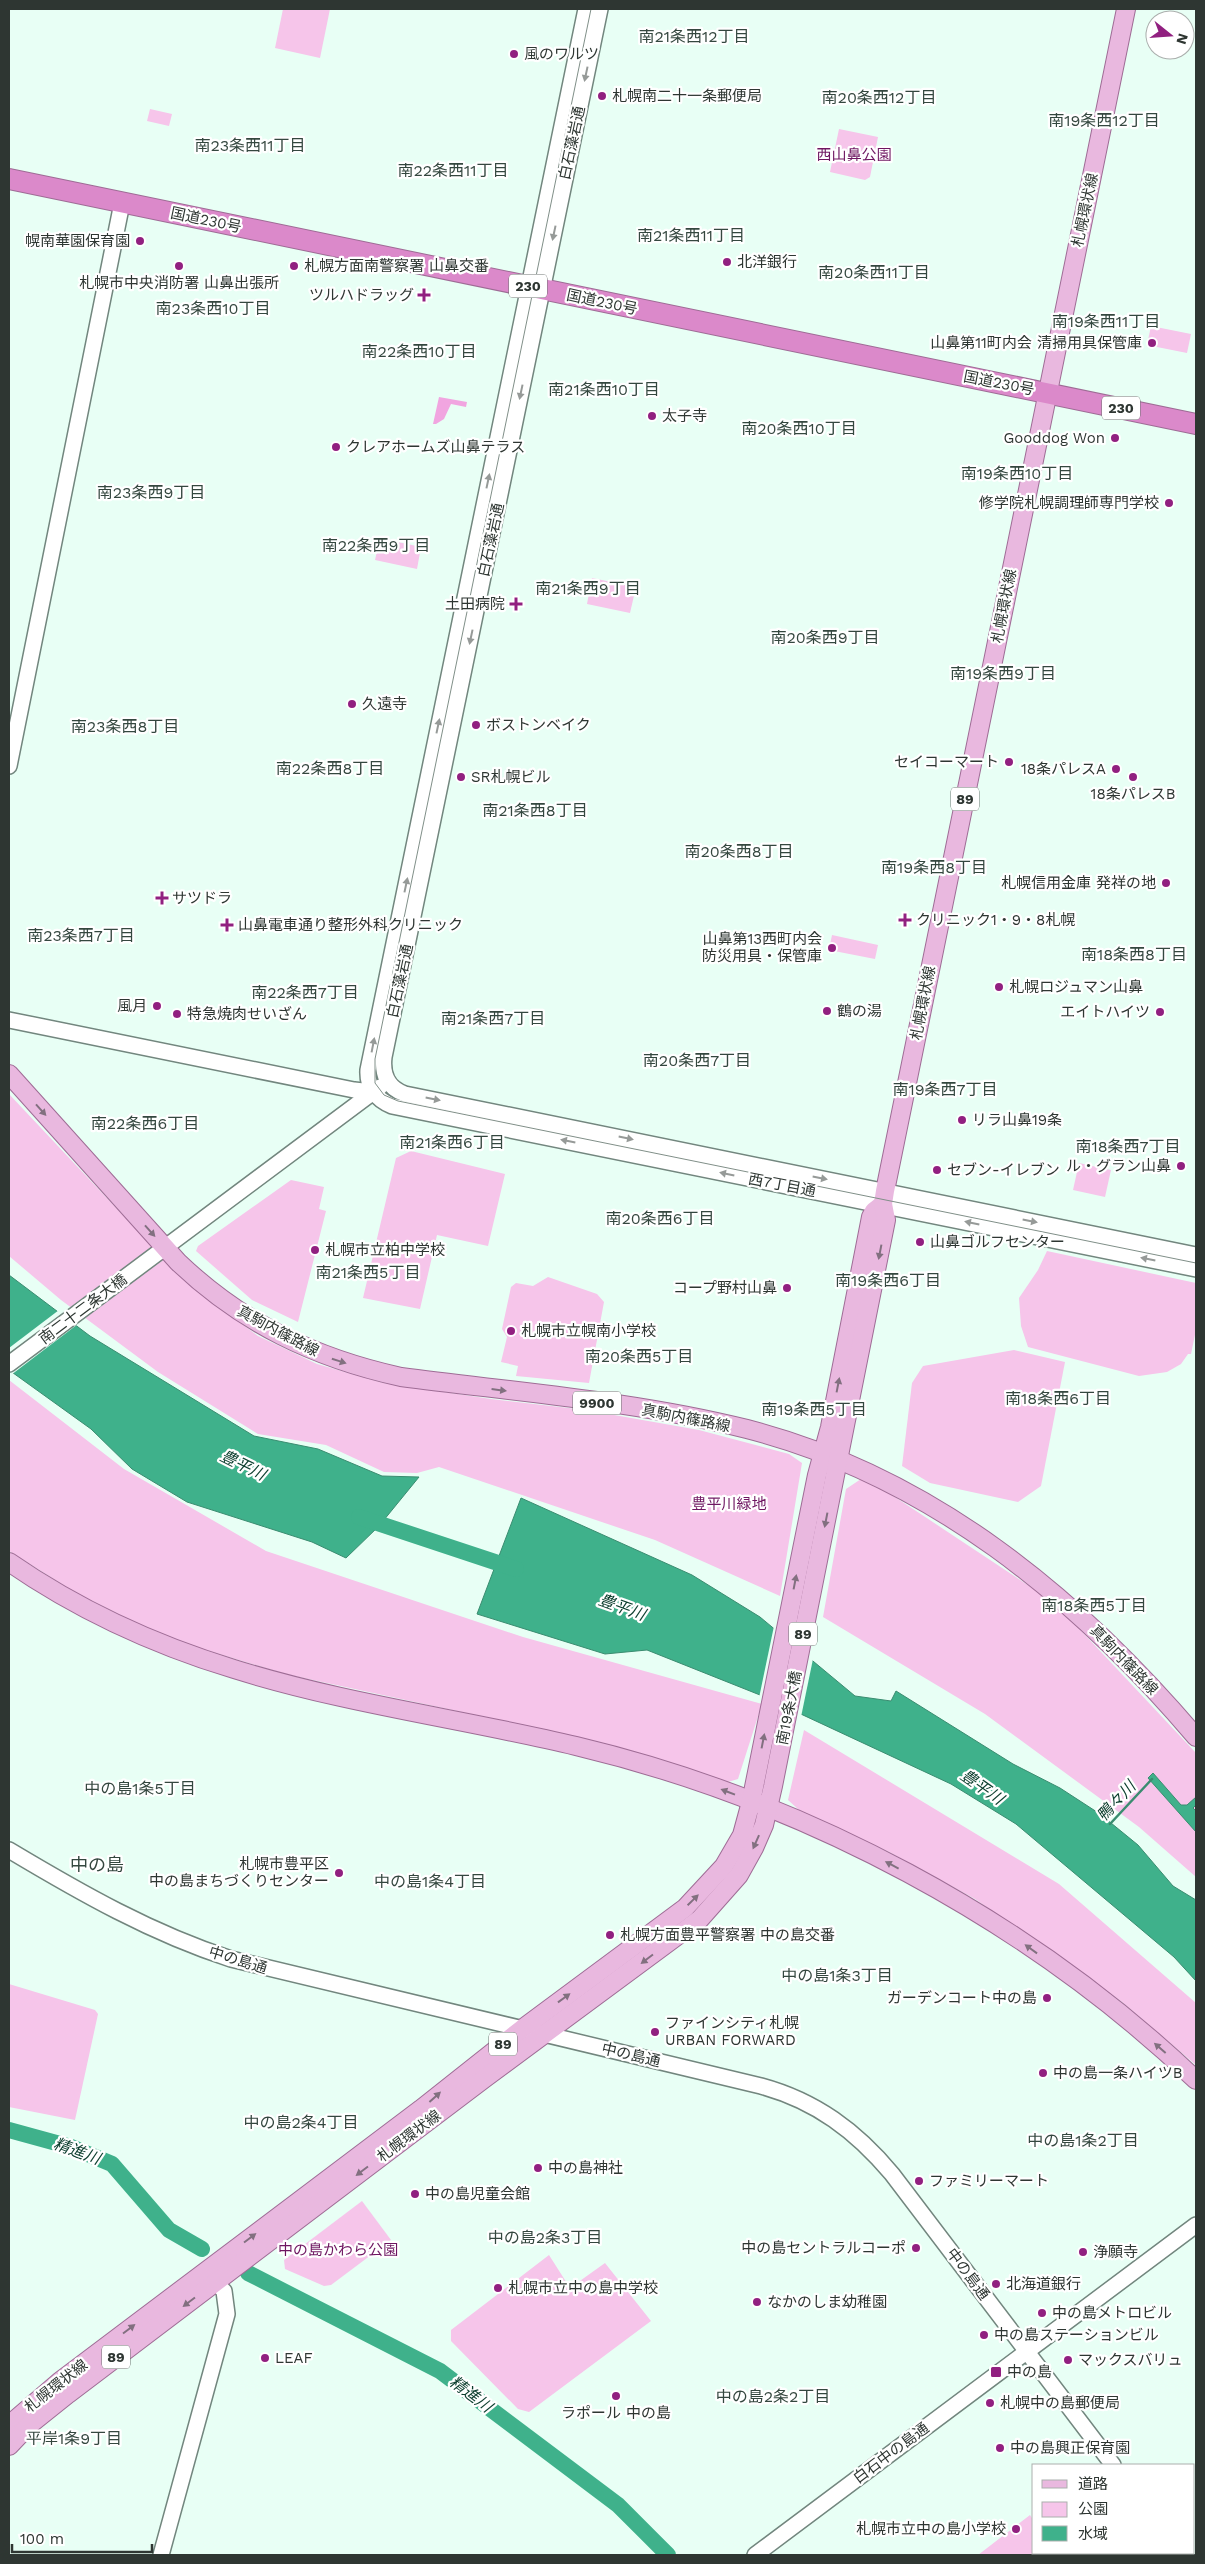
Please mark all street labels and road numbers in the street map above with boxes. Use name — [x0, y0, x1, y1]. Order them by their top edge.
street label: 白石藻岩通 — [555, 104, 589, 182]
street label: 札幌環状線 — [1068, 171, 1102, 249]
street label: 国道230号 — [169, 204, 243, 236]
road number: 230 — [509, 274, 547, 298]
street label: 国道230号 — [565, 286, 639, 318]
street label: 国道230号 — [962, 367, 1036, 399]
road number: 230 — [1102, 396, 1140, 419]
street label: 白石藻岩通 — [474, 501, 508, 579]
street label: 札幌環状線 — [988, 567, 1020, 645]
road number: 89 — [951, 788, 979, 811]
street label: 白石藻岩通 — [383, 942, 417, 1020]
street label: 札幌環状線 — [907, 964, 939, 1042]
street label: 西7丁目通 — [747, 1170, 817, 1200]
street label: 南二十二条大橋 — [36, 1270, 130, 1348]
street label: 真駒内篠路線 — [234, 1302, 322, 1360]
road number: 9900 — [573, 1392, 621, 1415]
street label: 真駒内篠路線 — [640, 1401, 732, 1435]
street label: 真駒内篠路線 — [1086, 1621, 1162, 1699]
road number: 89 — [789, 1622, 817, 1646]
street label: 南19条大橋 — [773, 1669, 805, 1747]
street label: 中の島通 — [207, 1943, 269, 1977]
road number: 89 — [489, 2032, 517, 2056]
street label: 中の島通 — [600, 2039, 662, 2071]
street label: 札幌環状線 — [374, 2106, 444, 2166]
street label: 中の島通 — [943, 2245, 993, 2303]
road number: 89 — [102, 2346, 130, 2368]
street label: 札幌環状線 — [21, 2356, 91, 2416]
street label: 白石中の島通 — [850, 2419, 932, 2487]

